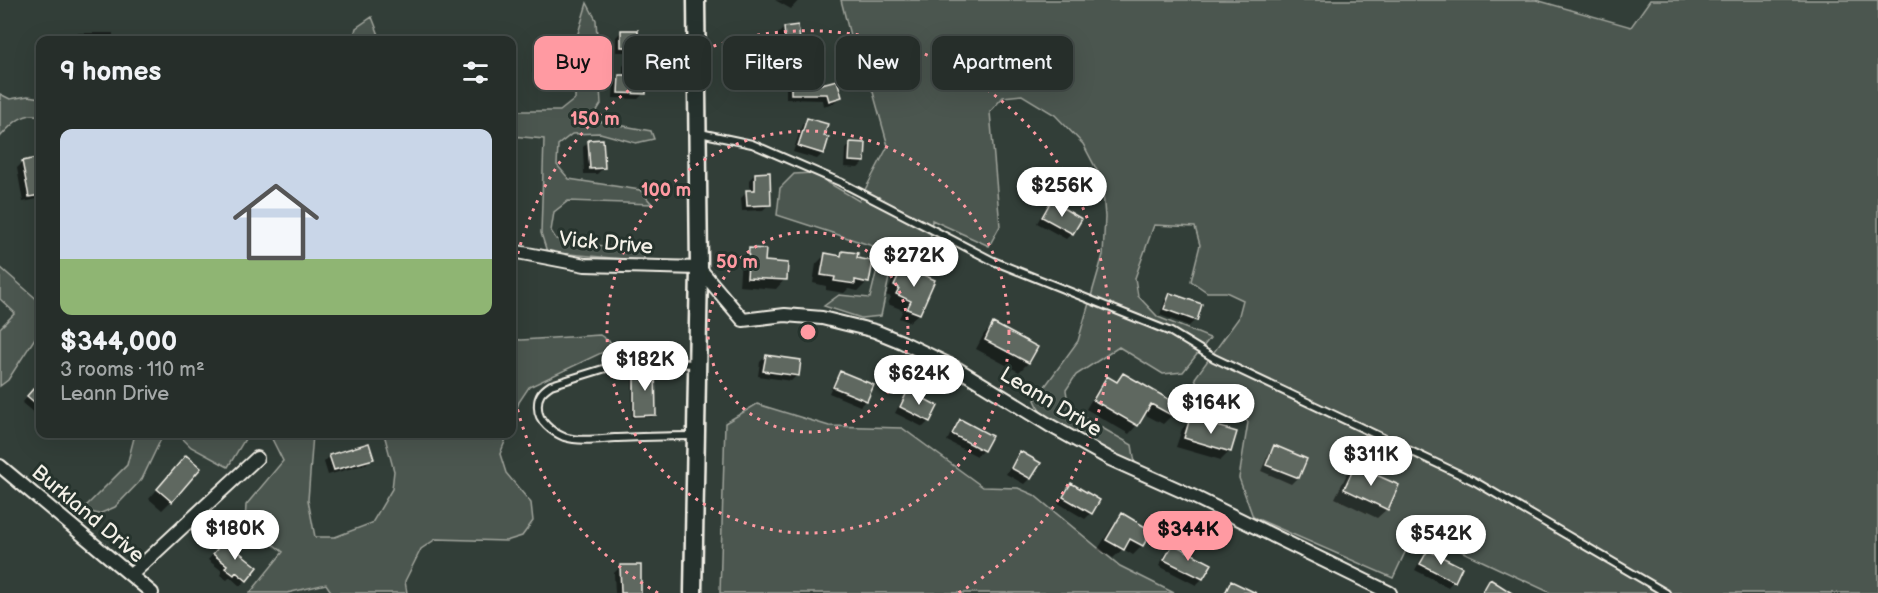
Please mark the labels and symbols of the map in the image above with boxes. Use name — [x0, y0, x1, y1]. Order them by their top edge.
text: 150 m — [570, 109, 620, 130]
pin: $256K — [1020, 167, 1104, 218]
text: 100 m — [641, 180, 691, 201]
street label: Vick Drive — [558, 226, 654, 260]
pin: $272K — [872, 237, 956, 288]
text: 50 m — [716, 252, 758, 273]
centre of rings — [798, 322, 818, 342]
pin: $182K — [603, 341, 687, 392]
pin: $624K — [877, 355, 961, 406]
street label: Leann Drive — [995, 362, 1107, 442]
pin: $164K — [1169, 384, 1253, 435]
pin: $311K — [1329, 436, 1413, 487]
street label: Burkland Drive — [27, 460, 149, 568]
pin: $180K — [193, 510, 277, 561]
pin: $344K — [1146, 511, 1230, 562]
pin: $542K — [1399, 515, 1483, 566]

